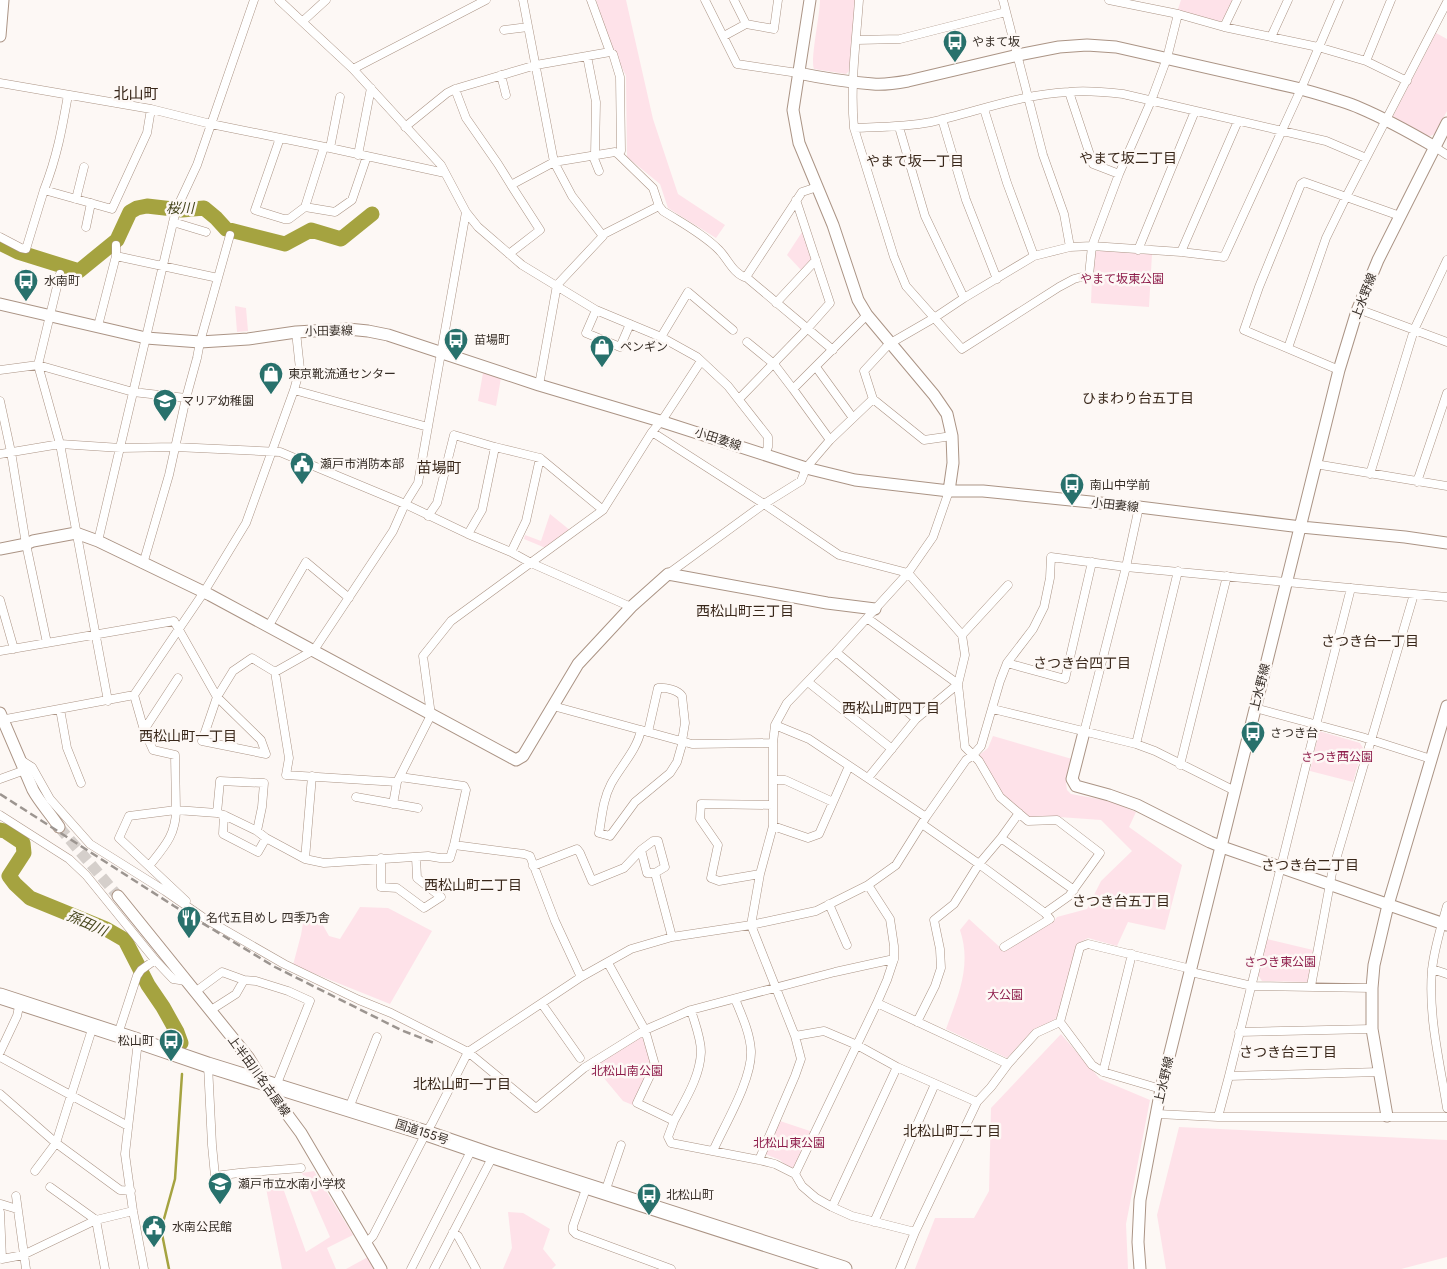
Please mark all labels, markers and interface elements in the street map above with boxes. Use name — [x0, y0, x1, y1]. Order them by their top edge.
bus stop icon: やまて坂 — [942, 29, 968, 63]
place label: やまて坂 — [972, 34, 1020, 49]
district label: 北山町 — [113, 84, 159, 103]
district label: やまて坂二丁目 — [1079, 149, 1177, 166]
district label: やまて坂一丁目 — [866, 152, 964, 169]
water label: 桜川 — [166, 199, 196, 216]
bus stop icon: 水南町 — [13, 268, 39, 302]
park label: やまて坂東公園 — [1080, 271, 1164, 286]
street label: 上水野線 — [1348, 271, 1379, 321]
place label: 水南町 — [44, 273, 80, 288]
street label: 小田妻線 — [305, 323, 353, 338]
bus stop icon: 苗場町 — [443, 327, 469, 361]
place label: 苗場町 — [474, 332, 510, 347]
shop icon: ペンギン — [589, 334, 615, 368]
place label: ペンギン — [620, 339, 668, 354]
shop icon: 東京靴流通センター — [258, 361, 284, 395]
place label: 東京靴流通センター — [288, 366, 396, 381]
school or university icon: マリア幼稚園 — [152, 388, 178, 422]
district label: ひまわり台五丁目 — [1082, 389, 1194, 406]
place label: マリア幼稚園 — [182, 393, 254, 408]
street label: 小田妻線 — [693, 424, 743, 453]
public building icon: 瀬戸市消防本部 — [289, 451, 315, 485]
place label: 瀬戸市消防本部 — [320, 456, 404, 471]
district label: 苗場町 — [416, 458, 462, 477]
bus stop icon: 南山中学前 — [1059, 472, 1085, 506]
place label: 南山中学前 — [1090, 477, 1150, 492]
street label: 小田妻線 — [1090, 495, 1140, 514]
district label: 西松山町三丁目 — [696, 602, 794, 619]
district label: さつき台一丁目 — [1321, 632, 1419, 649]
district label: さつき台四丁目 — [1033, 654, 1131, 671]
street label: 上水野線 — [1246, 662, 1273, 712]
district label: 西松山町四丁目 — [842, 699, 940, 716]
bus stop icon: さつき台 — [1240, 720, 1266, 754]
place label: さつき台 — [1270, 725, 1318, 740]
district label: 西松山町一丁目 — [139, 727, 237, 744]
park label: さつき西公園 — [1301, 749, 1373, 764]
district label: さつき台二丁目 — [1261, 856, 1359, 873]
district label: 西松山町二丁目 — [424, 876, 522, 893]
district label: さつき台五丁目 — [1072, 892, 1170, 909]
restaurant icon: 名代五目めし 四季乃舎 — [176, 905, 202, 939]
water label: 孫田川 — [65, 906, 112, 940]
place label: 名代五目めし 四季乃舎 — [206, 910, 329, 925]
park label: さつき東公園 — [1244, 954, 1316, 969]
park label: 大公園 — [987, 987, 1023, 1002]
bus stop icon: 松山町 — [158, 1028, 184, 1062]
street label: 上半田川名古屋線 — [225, 1032, 294, 1119]
place label: 松山町 — [118, 1033, 154, 1048]
district label: さつき台三丁目 — [1239, 1043, 1337, 1060]
street label: 上水野線 — [1151, 1055, 1176, 1105]
park label: 北松山南公園 — [591, 1063, 663, 1078]
district label: 北松山町一丁目 — [413, 1075, 511, 1092]
street label: 国道155号 — [393, 1116, 451, 1147]
district label: 北松山町二丁目 — [903, 1122, 1001, 1139]
park label: 北松山東公園 — [753, 1135, 825, 1150]
school or university icon: 瀬戸市立水南小学校 — [207, 1171, 233, 1205]
place label: 瀬戸市立水南小学校 — [238, 1176, 346, 1191]
bus stop icon: 北松山町 — [636, 1182, 662, 1216]
place label: 北松山町 — [666, 1187, 714, 1202]
public building icon: 水南公民館 — [141, 1214, 167, 1248]
place label: 水南公民館 — [172, 1219, 232, 1234]

